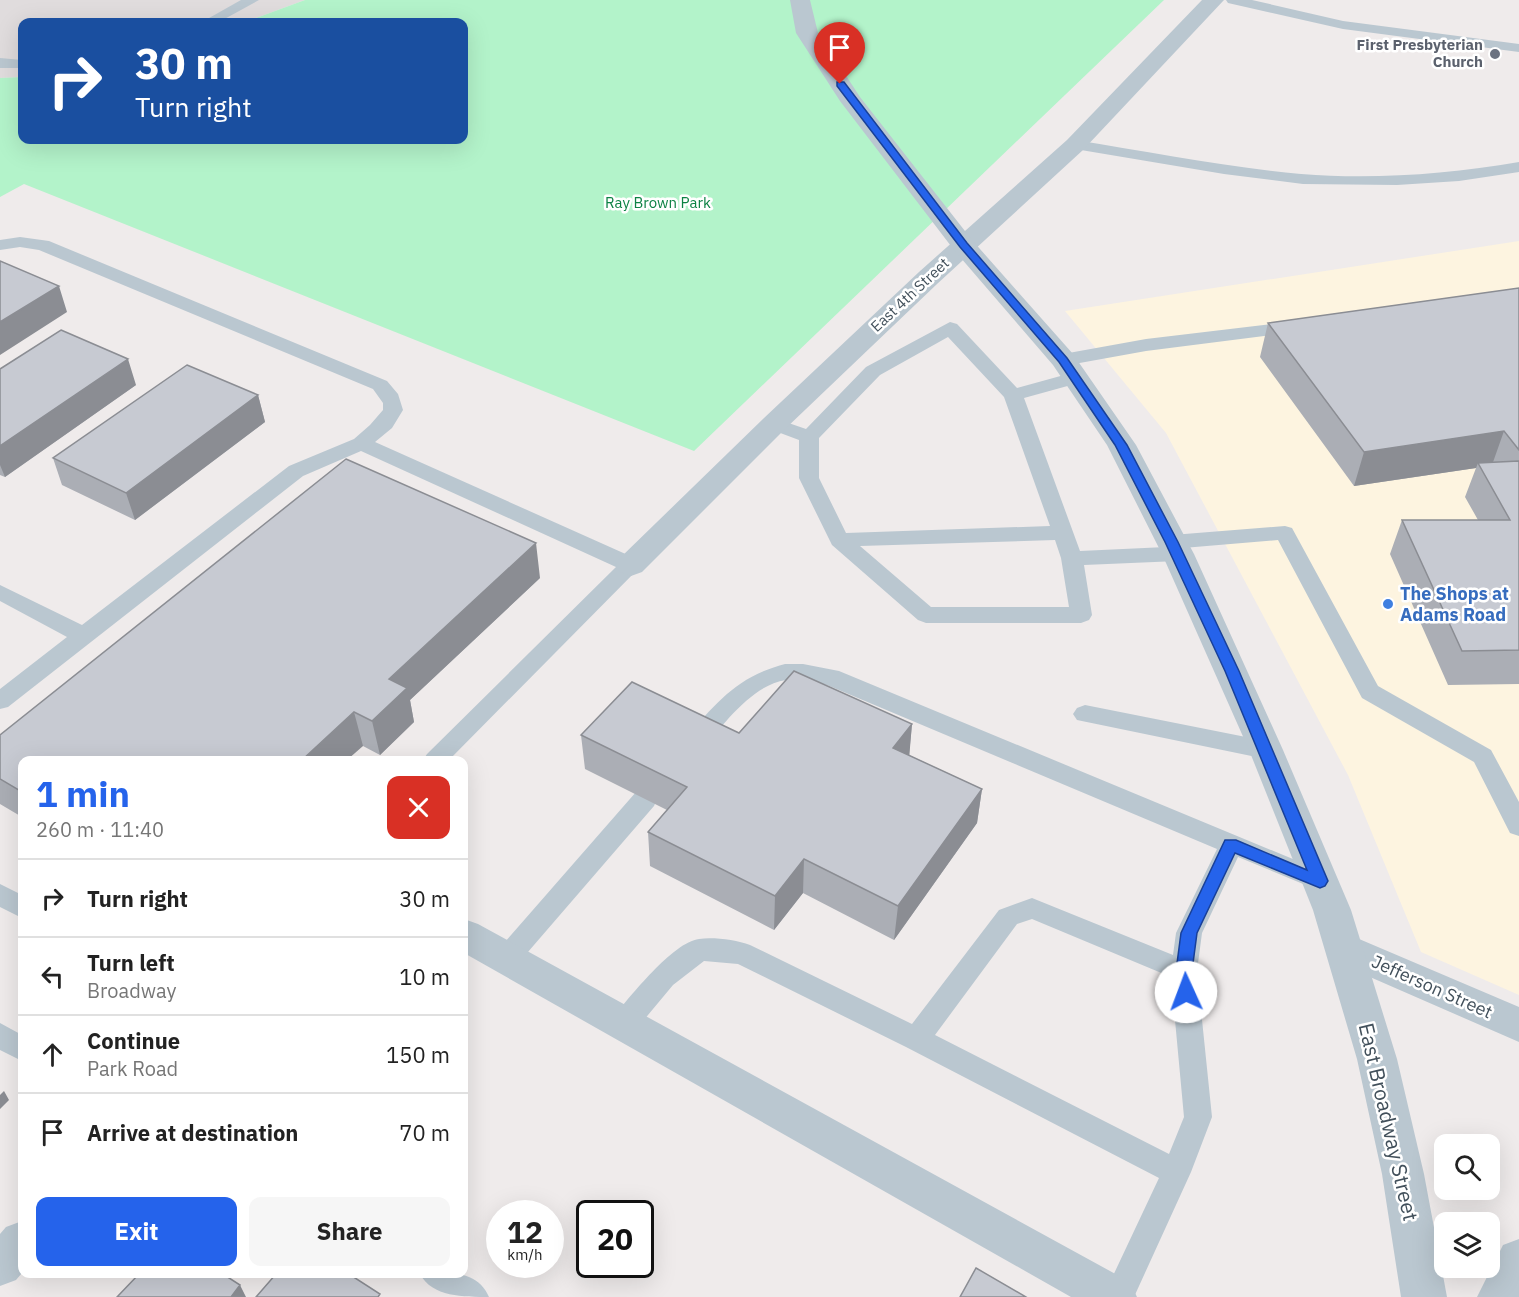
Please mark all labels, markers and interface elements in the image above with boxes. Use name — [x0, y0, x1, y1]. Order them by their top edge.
pin — [814, 22, 865, 84]
icon: arrive — [823, 31, 856, 64]
place label: First Presbyterian Church — [1357, 35, 1483, 71]
text: 30 m — [135, 36, 233, 91]
icon: right — [36, 42, 114, 120]
marker: First Presbyterian Church — [1488, 47, 1502, 61]
text: Turn right — [135, 89, 252, 124]
park label: Ray Brown Park — [605, 193, 711, 212]
street label: East 4th Street — [867, 254, 953, 336]
place label: The Shops at Adams Road — [1400, 582, 1509, 626]
marker: The Shops at Adams Road — [1381, 597, 1395, 611]
text: 1 min — [36, 770, 130, 817]
button: close — [387, 776, 450, 839]
text: 260 m · 11:40 — [36, 816, 164, 843]
icon: right — [36, 882, 69, 915]
text: Turn right — [87, 884, 188, 913]
text: 30 m — [399, 884, 450, 913]
text: Turn left — [87, 948, 175, 977]
street label: Jefferson Street — [1368, 950, 1496, 1023]
icon: left — [36, 960, 69, 993]
position arrow — [1154, 960, 1218, 1024]
text: 10 m — [399, 962, 450, 991]
text: Broadway — [87, 977, 177, 1004]
street label: East Broadway Street — [1353, 1020, 1425, 1224]
text: Continue — [87, 1026, 180, 1055]
icon: ahead — [36, 1038, 69, 1071]
text: 150 m — [386, 1040, 450, 1069]
text: Park Road — [87, 1055, 178, 1082]
icon: arrive — [36, 1116, 69, 1149]
text: Arrive at destination — [87, 1118, 298, 1147]
text: 70 m — [399, 1118, 450, 1147]
map controls — [1434, 1134, 1500, 1278]
button: search — [1434, 1134, 1500, 1200]
button: Exit — [36, 1197, 237, 1266]
button: Share — [249, 1197, 450, 1266]
speed limit sign: 20 — [576, 1200, 654, 1278]
text: 12 — [507, 1212, 543, 1251]
button: layers — [1434, 1212, 1500, 1278]
text: km/h — [507, 1245, 543, 1264]

